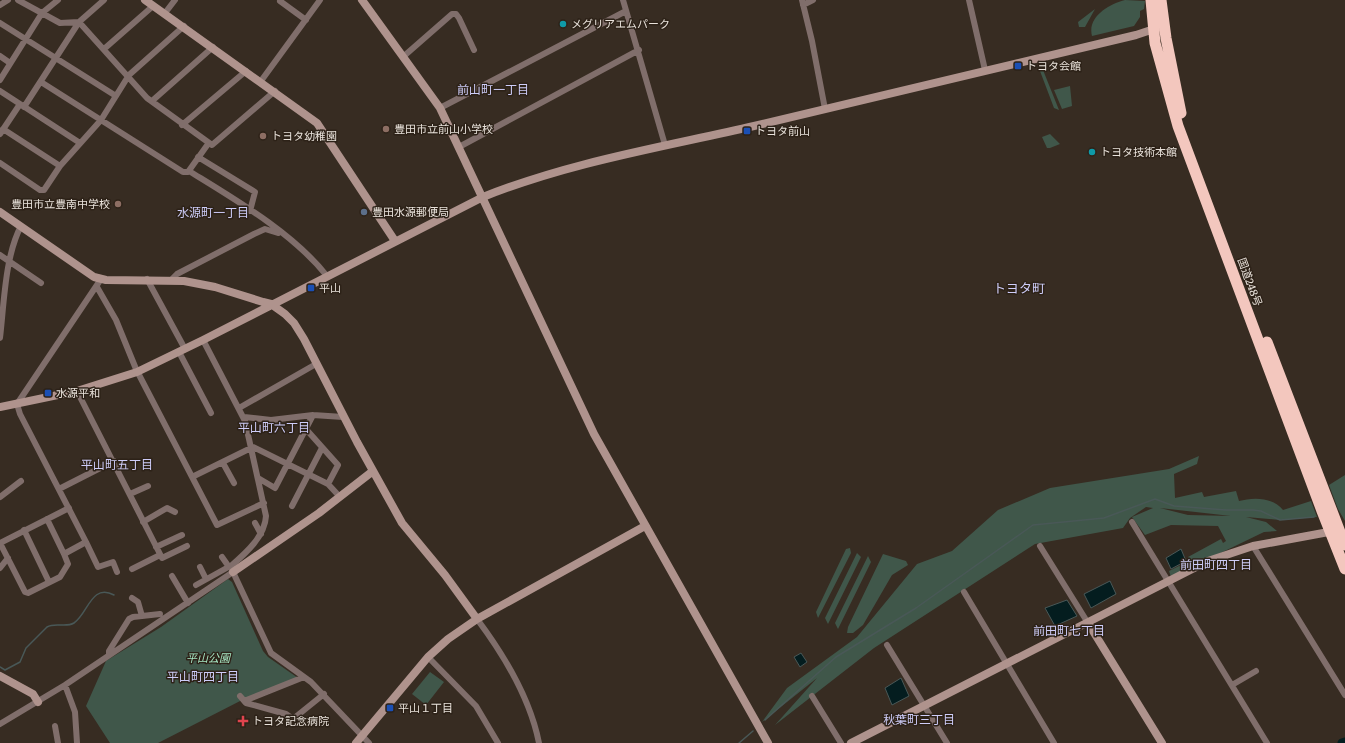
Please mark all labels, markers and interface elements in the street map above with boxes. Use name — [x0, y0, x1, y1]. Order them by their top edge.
place label: メグリアエムパーク — [571, 15, 670, 31]
marker: メグリアエムパーク — [558, 19, 568, 29]
place label: トヨタ会館 — [1026, 57, 1081, 73]
marker: トヨタ会館 — [1013, 61, 1023, 71]
district label: 前山町一丁目 — [457, 80, 529, 98]
place label: 豊田市立前山小学校 — [394, 120, 493, 136]
place label: トヨタ前山 — [755, 122, 810, 138]
marker: 豊田市立前山小学校 — [381, 124, 391, 134]
marker: トヨタ前山 — [742, 126, 752, 136]
place label: トヨタ幼稚園 — [271, 127, 337, 143]
marker: トヨタ幼稚園 — [258, 131, 268, 141]
place label: トヨタ技術本館 — [1100, 143, 1177, 159]
marker: トヨタ技術本館 — [1087, 147, 1097, 157]
place label: 豊田市立豊南中学校 — [11, 195, 110, 211]
marker: 豊田市立豊南中学校 — [113, 199, 123, 209]
district label: 水源町一丁目 — [177, 203, 249, 221]
place label: 豊田水源郵便局 — [372, 203, 449, 219]
marker: 豊田水源郵便局 — [359, 207, 369, 217]
street label: 国道248号 — [1235, 255, 1267, 308]
district label: トヨタ町 — [993, 278, 1045, 297]
place label: 平山 — [319, 279, 341, 295]
marker: 平山 — [306, 283, 316, 293]
place label: 水源平和 — [56, 384, 100, 400]
marker: 水源平和 — [43, 388, 53, 398]
district label: 平山町六丁目 — [238, 418, 310, 436]
district label: 平山町五丁目 — [81, 455, 153, 473]
district label: 前田町四丁目 — [1180, 555, 1252, 573]
district label: 前田町七丁目 — [1033, 621, 1105, 639]
park label: 平山公園 — [186, 649, 232, 665]
district label: 平山町四丁目 — [167, 667, 239, 685]
place label: 平山１丁目 — [398, 699, 453, 715]
marker: 平山１丁目 — [385, 703, 395, 713]
district label: 秋葉町三丁目 — [883, 710, 955, 728]
place label: トヨタ記念病院 — [252, 712, 329, 728]
marker: トヨタ記念病院 — [237, 715, 249, 727]

